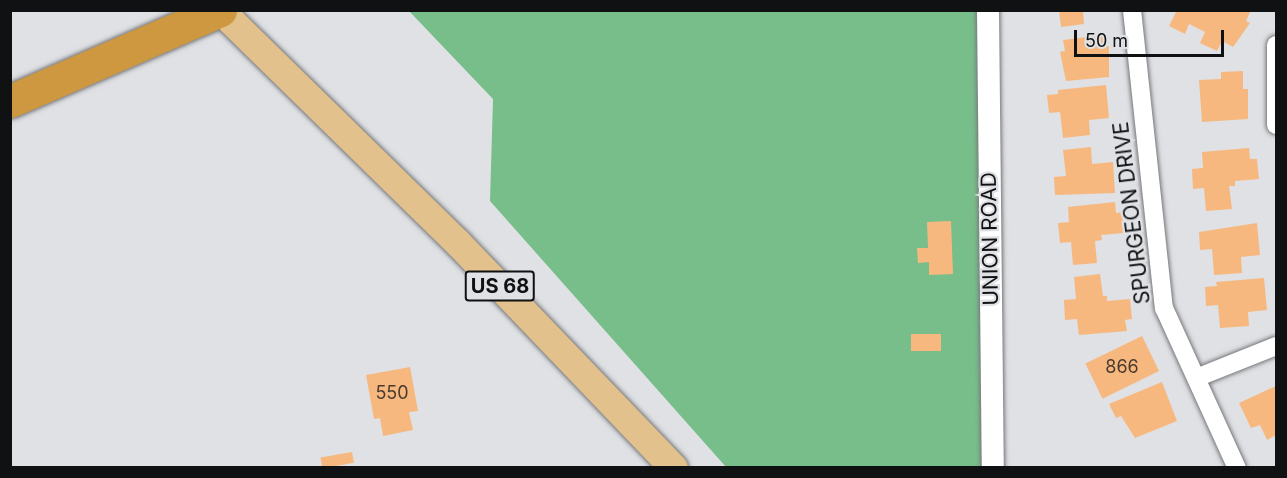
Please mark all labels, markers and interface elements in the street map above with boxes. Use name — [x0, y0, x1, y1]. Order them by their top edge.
scale bar — [1077, 18, 1227, 56]
text: 50 m — [1085, 30, 1128, 51]
street label: SPURGEON DRIVE — [1108, 120, 1156, 306]
street label: UNION ROAD — [976, 172, 1004, 306]
road number: US 68 — [464, 269, 536, 303]
house number: 866 — [1105, 356, 1139, 378]
house number: 550 — [375, 382, 409, 404]

